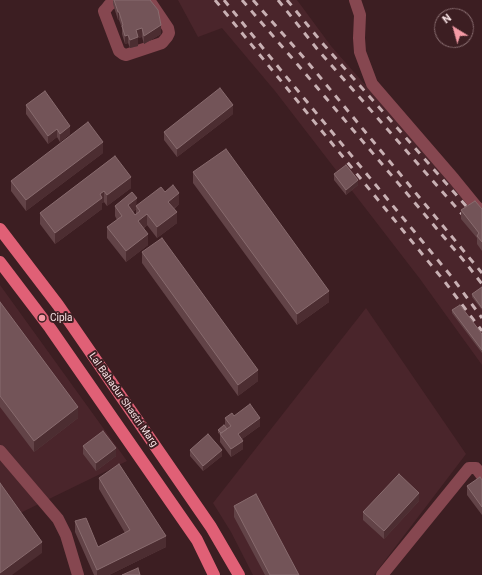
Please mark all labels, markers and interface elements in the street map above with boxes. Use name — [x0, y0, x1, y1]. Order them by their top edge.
north arrow — [434, 8, 474, 48]
text: N — [440, 11, 454, 26]
place label: Cipla — [50, 312, 72, 324]
marker: Cipla — [37, 313, 47, 323]
street label: Lal Bahadur Shastri Marg — [86, 351, 160, 449]

